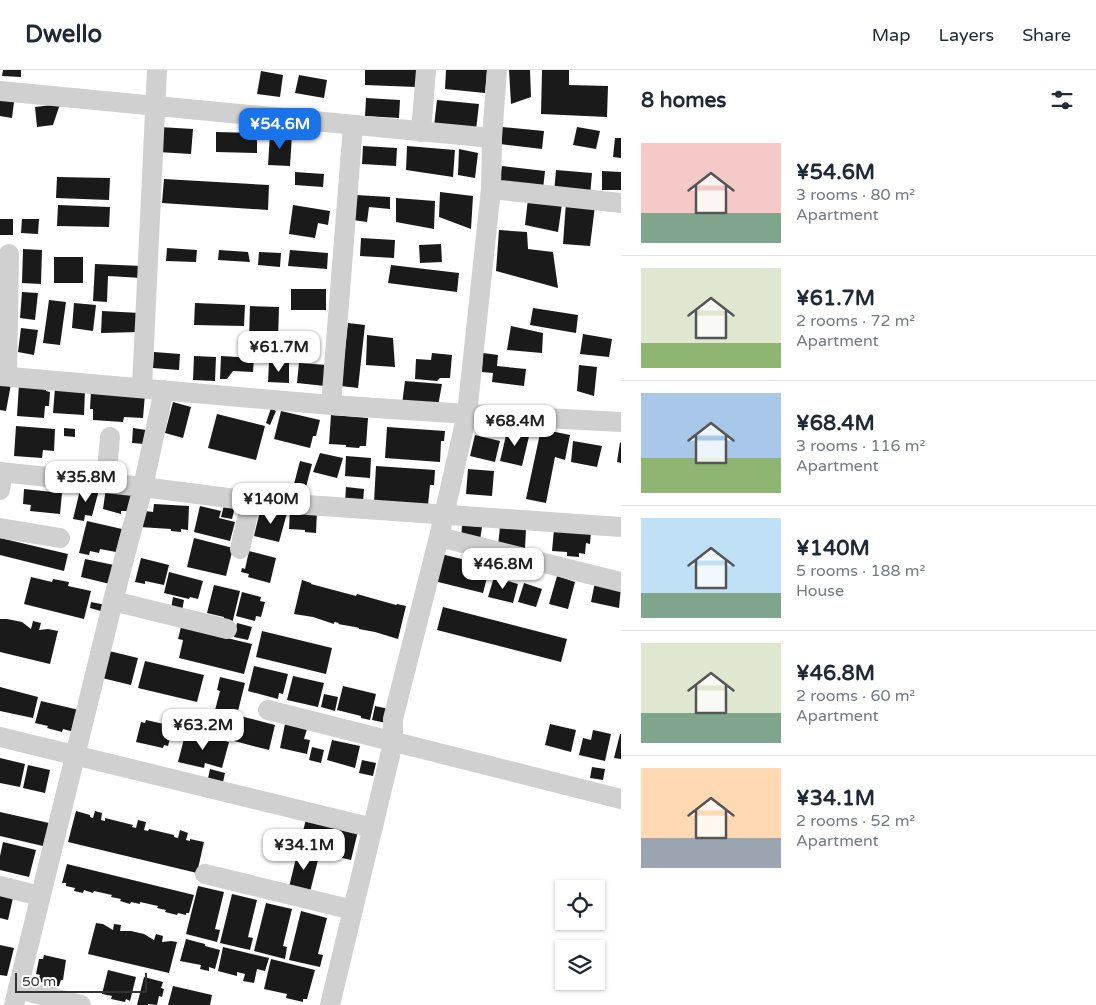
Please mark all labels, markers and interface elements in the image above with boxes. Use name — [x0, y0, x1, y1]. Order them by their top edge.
text: Dwello — [25, 20, 102, 49]
text: Map — [872, 24, 911, 46]
text: Layers — [939, 24, 994, 46]
text: Share — [1022, 24, 1071, 46]
icon: filters — [1048, 86, 1076, 114]
text: 8 homes — [641, 88, 726, 113]
pin: ¥54.6M — [239, 108, 321, 150]
text: ¥54.6M — [250, 114, 310, 134]
text: ¥54.6M — [796, 160, 875, 185]
icon: home — [681, 163, 741, 223]
text: 3 rooms · 80 m² — [796, 185, 915, 205]
text: Apartment — [796, 205, 879, 225]
text: ¥61.7M — [796, 286, 875, 311]
icon: home — [681, 288, 741, 348]
text: 2 rooms · 72 m² — [796, 311, 915, 331]
pin: ¥61.7M — [238, 330, 320, 373]
text: Apartment — [796, 331, 879, 351]
text: ¥61.7M — [249, 337, 309, 357]
pin: ¥68.4M — [474, 404, 556, 447]
text: ¥68.4M — [485, 411, 545, 431]
text: ¥68.4M — [796, 411, 875, 436]
icon: home — [681, 413, 741, 473]
text: 3 rooms · 116 m² — [796, 436, 925, 456]
text: Apartment — [796, 456, 879, 476]
pin: ¥35.8M — [45, 460, 127, 503]
text: ¥35.8M — [56, 467, 116, 487]
pin: ¥140M — [236, 482, 306, 525]
text: ¥140M — [243, 489, 299, 509]
text: ¥140M — [796, 536, 870, 561]
icon: home — [681, 538, 741, 598]
pin: ¥46.8M — [462, 548, 544, 590]
text: ¥46.8M — [473, 554, 533, 574]
text: 5 rooms · 188 m² — [796, 561, 925, 581]
text: House — [796, 581, 844, 601]
text: ¥46.8M — [796, 661, 875, 686]
icon: home — [681, 663, 741, 723]
text: 2 rooms · 60 m² — [796, 686, 915, 706]
text: Apartment — [796, 706, 879, 726]
pin: ¥63.2M — [162, 708, 244, 751]
text: ¥63.2M — [173, 715, 233, 735]
text: ¥34.1M — [796, 786, 875, 811]
icon: home — [681, 788, 741, 848]
text: 2 rooms · 52 m² — [796, 811, 915, 831]
pin: ¥34.1M — [263, 828, 345, 871]
text: Apartment — [796, 831, 879, 851]
text: ¥34.1M — [274, 835, 334, 855]
map controls — [555, 880, 605, 990]
button: locate — [555, 880, 605, 930]
button: layers — [555, 940, 605, 990]
scale bar — [15, 970, 148, 993]
text: 50 m — [22, 973, 56, 990]

